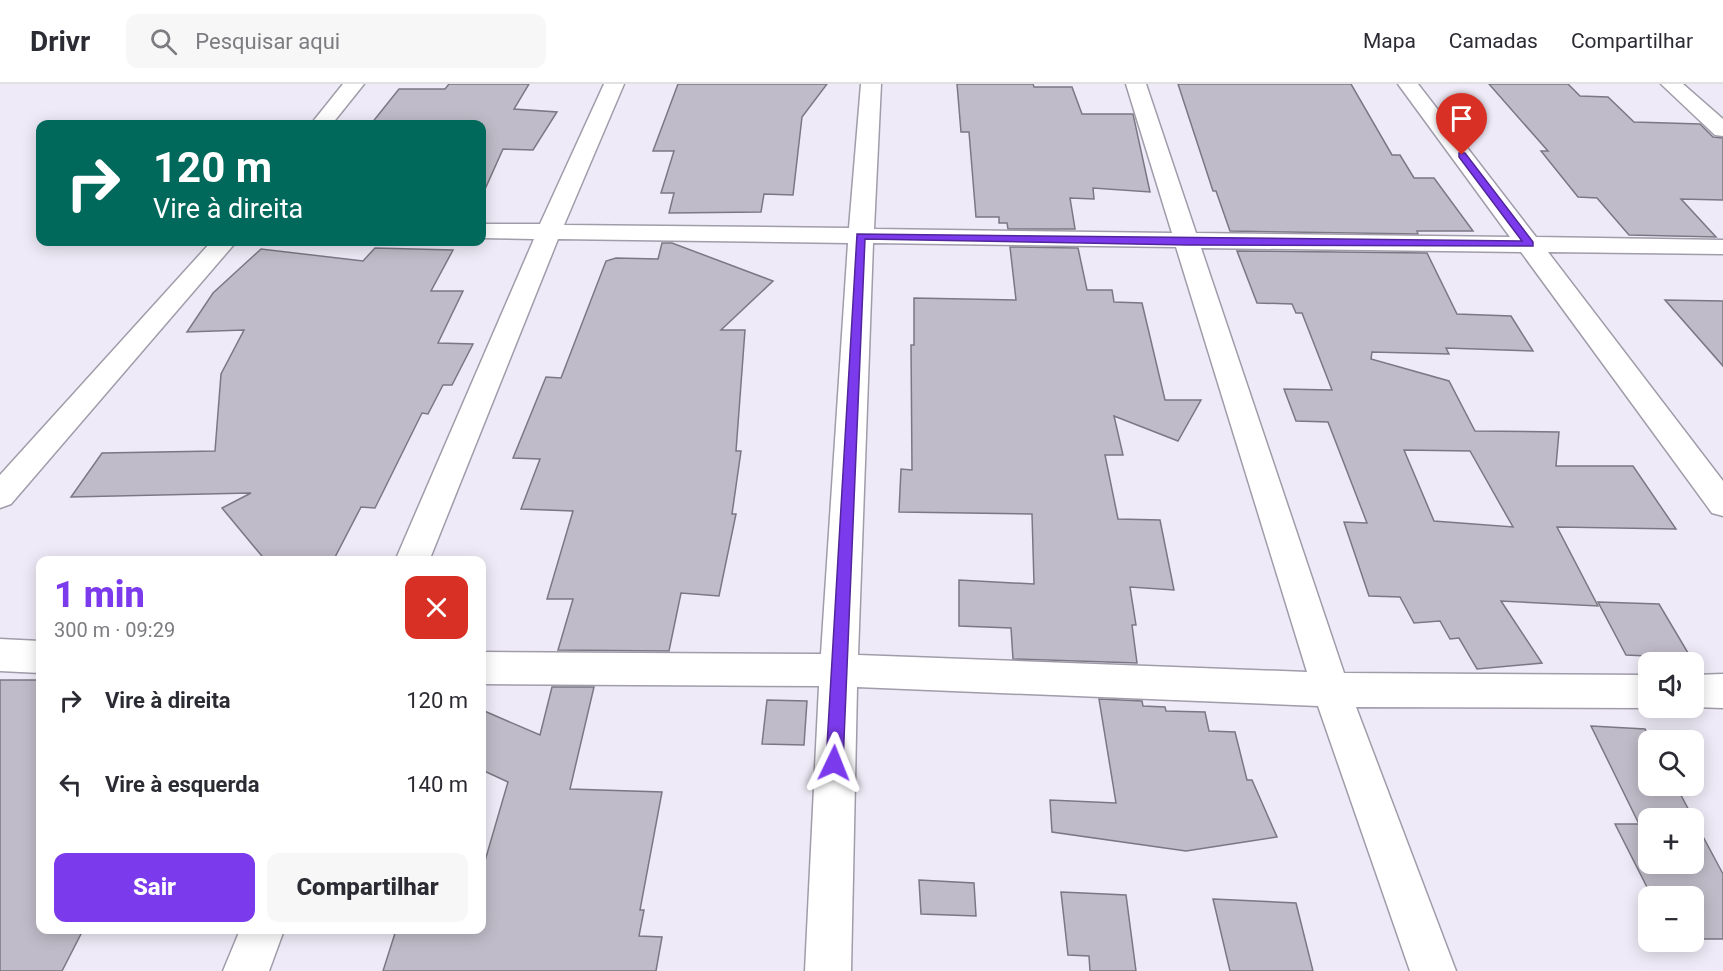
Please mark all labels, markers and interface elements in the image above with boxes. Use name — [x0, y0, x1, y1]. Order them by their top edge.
search box — [126, 14, 546, 68]
text: Drivr — [30, 25, 90, 58]
icon: search — [147, 25, 180, 58]
text: Pesquisar aqui — [195, 29, 340, 54]
text: Mapa — [1363, 29, 1416, 53]
text: Camadas — [1449, 29, 1538, 53]
text: Compartilhar — [1571, 29, 1693, 53]
pin — [1436, 93, 1487, 155]
icon: arrive — [1445, 102, 1478, 135]
text: 120 m — [153, 143, 272, 192]
icon: right — [54, 144, 132, 222]
text: Vire à direita — [153, 193, 303, 225]
text: 1 min — [54, 574, 145, 616]
button: close — [405, 576, 468, 639]
text: 300 m · 09:29 — [54, 618, 175, 642]
map controls — [1638, 652, 1704, 952]
button: sound — [1638, 652, 1704, 718]
icon: right — [54, 684, 87, 717]
text: Vire à direita — [105, 688, 231, 713]
text: 120 m — [406, 688, 468, 713]
button: search — [1638, 730, 1704, 796]
position arrow — [802, 731, 866, 795]
icon: left — [54, 768, 87, 801]
text: Vire à esquerda — [105, 772, 259, 797]
text: 140 m — [406, 772, 468, 797]
button: + — [1638, 808, 1704, 874]
button: Sair — [54, 853, 255, 922]
button: Compartilhar — [267, 853, 468, 922]
button: − — [1638, 886, 1704, 952]

